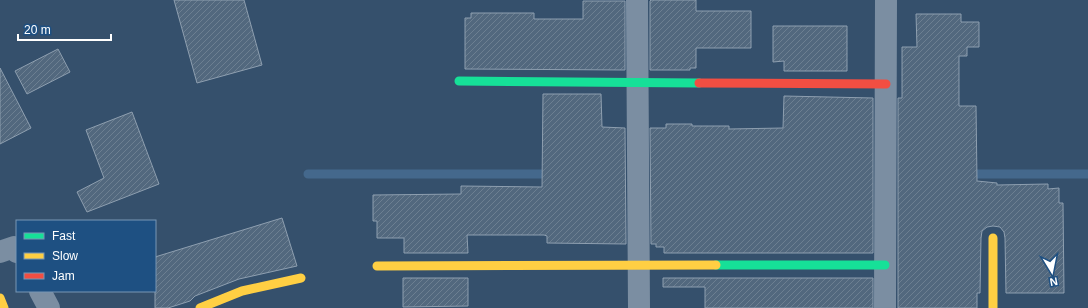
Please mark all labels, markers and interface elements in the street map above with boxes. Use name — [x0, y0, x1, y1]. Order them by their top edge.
scale bar — [18, 16, 111, 42]
text: 20 m — [24, 23, 51, 37]
legend — [16, 220, 156, 292]
text: Fast — [52, 229, 76, 243]
text: Slow — [52, 249, 78, 263]
north arrow — [1032, 252, 1072, 292]
text: Jam — [52, 269, 75, 283]
text: N — [1049, 275, 1059, 288]

